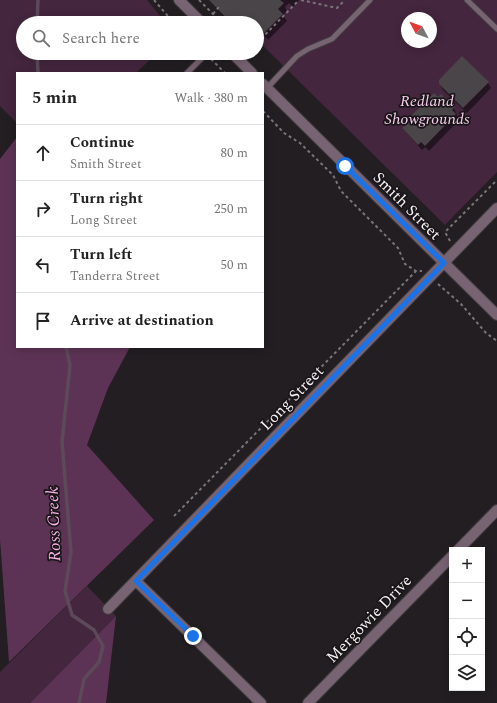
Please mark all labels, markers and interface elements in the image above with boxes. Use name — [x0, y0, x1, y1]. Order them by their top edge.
north arrow — [401, 12, 437, 48]
search box — [16, 16, 264, 60]
icon: search — [30, 27, 52, 49]
text: Search here — [62, 27, 140, 50]
text: 5 min — [32, 85, 77, 111]
text: Walk · 380 m — [174, 88, 248, 108]
park label: Redland Showgrounds — [384, 89, 470, 131]
text: Continue — [70, 131, 135, 154]
icon: ahead — [32, 142, 54, 164]
text: 80 m — [221, 143, 248, 163]
text: Smith Street — [70, 154, 142, 174]
route start — [336, 157, 354, 175]
street label: Smith Street — [367, 166, 447, 246]
text: Turn right — [70, 187, 143, 210]
icon: right — [32, 198, 54, 220]
text: 250 m — [214, 199, 248, 219]
text: Long Street — [70, 210, 137, 230]
text: Turn left — [70, 243, 132, 266]
icon: left — [32, 254, 54, 276]
text: 50 m — [221, 255, 248, 275]
text: Tanderra Street — [70, 266, 160, 286]
text: Arrive at destination — [70, 309, 214, 332]
icon: arrive — [32, 310, 54, 332]
street label: Long Street — [255, 360, 330, 436]
water label: Ross Creek — [40, 486, 68, 562]
map controls — [449, 547, 485, 691]
button: + — [449, 547, 485, 583]
street label: Mergowie Drive — [321, 569, 417, 669]
button: − — [449, 583, 485, 619]
button: locate — [449, 619, 485, 655]
route end — [184, 627, 202, 645]
button: layers — [449, 655, 485, 691]

